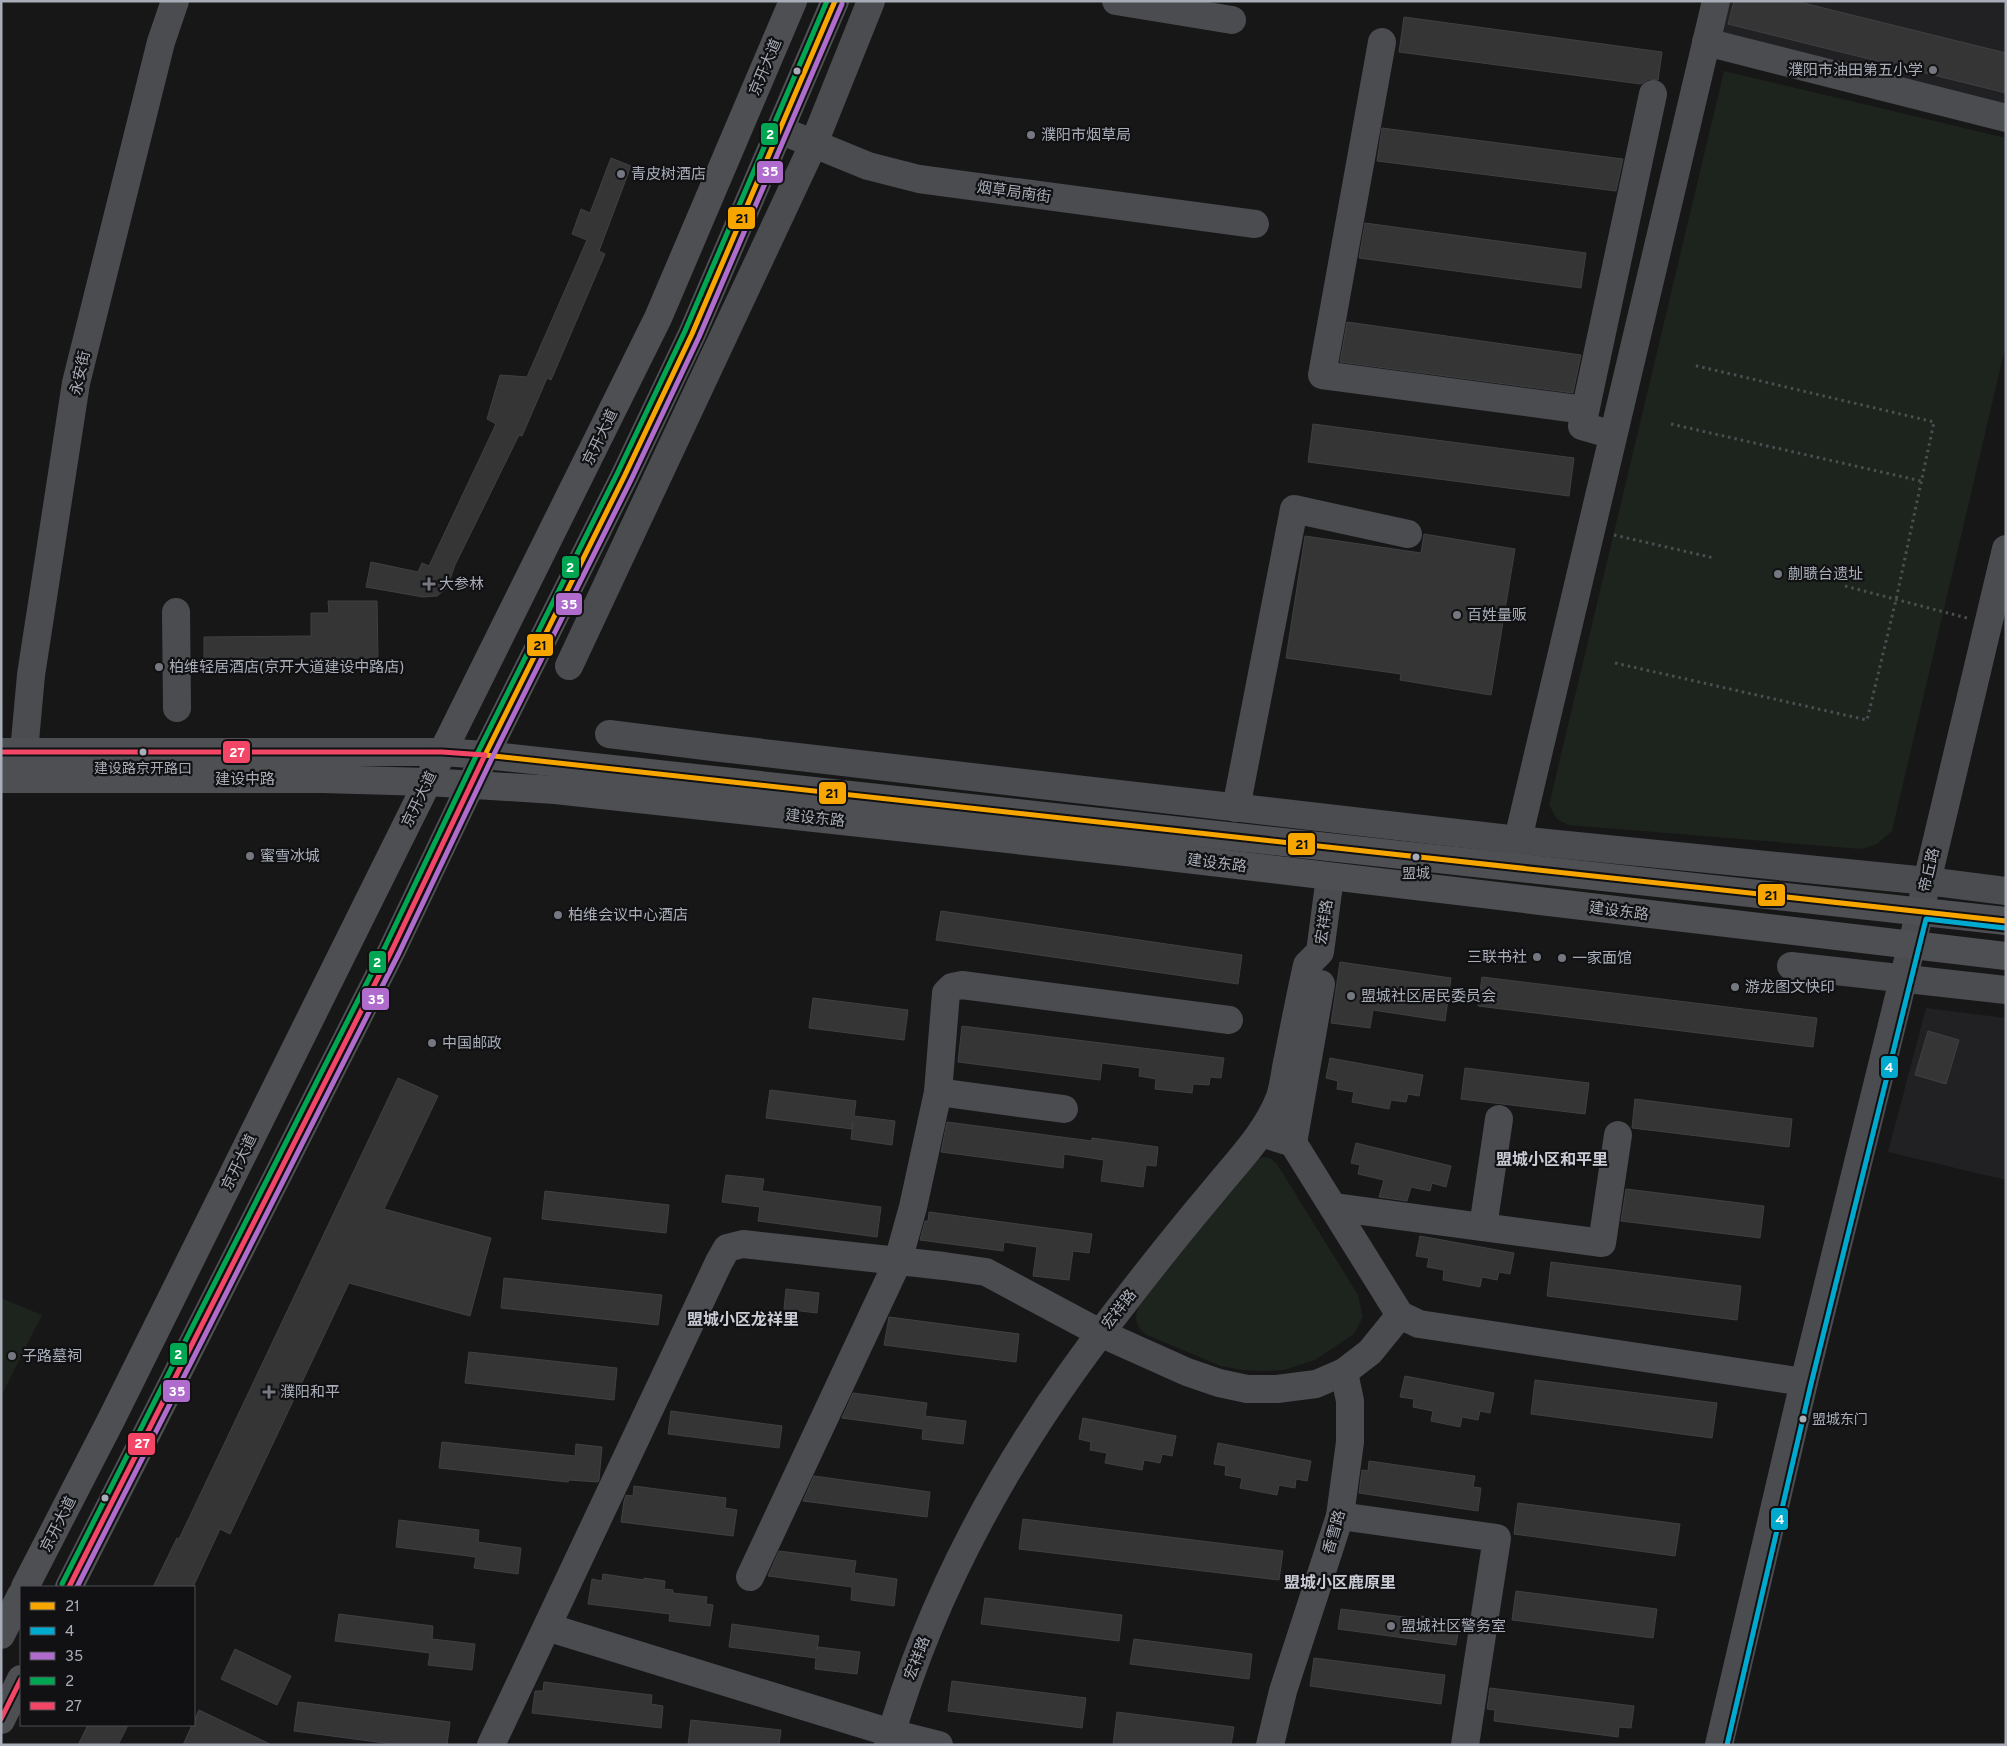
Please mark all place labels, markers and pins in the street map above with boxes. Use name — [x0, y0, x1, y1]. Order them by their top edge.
place label: 濮阳市油田第五小学 — [1788, 62, 1923, 81]
marker: 濮阳市油田第五小学 — [1927, 64, 1939, 76]
unlabelled marker — [792, 66, 802, 76]
place label: 濮阳市烟草局 — [1041, 127, 1131, 146]
marker: 濮阳市烟草局 — [1025, 129, 1037, 141]
place label: 青皮树酒店 — [631, 165, 706, 185]
marker: 青皮树酒店 — [615, 168, 627, 180]
place label: 蒯聩台遗址 — [1788, 566, 1863, 585]
marker: 蒯聩台遗址 — [1772, 568, 1784, 580]
place label: 大参林 — [439, 576, 484, 595]
marker: 大参林 — [423, 578, 435, 590]
place label: 百姓量贩 — [1467, 606, 1527, 626]
marker: 百姓量贩 — [1451, 609, 1463, 621]
place label: 柏维轻居酒店(京开大道建设中路店) — [169, 659, 404, 678]
marker: 柏维轻居酒店(京开大道建设中路店) — [153, 661, 165, 673]
marker: 建设路京开路口 — [138, 747, 148, 757]
place label: 建设路京开路口 — [94, 761, 192, 778]
place label: 蜜雪冰城 — [260, 848, 320, 867]
marker: 蜜雪冰城 — [244, 850, 256, 862]
marker: 盟城 — [1411, 852, 1421, 862]
place label: 盟城 — [1402, 866, 1430, 883]
place label: 柏维会议中心酒店 — [568, 907, 688, 926]
marker: 柏维会议中心酒店 — [552, 909, 564, 921]
place label: 三联书社 — [1467, 949, 1527, 968]
place label: 一家面馆 — [1572, 950, 1632, 969]
marker: 三联书社 — [1531, 951, 1543, 963]
marker: 一家面馆 — [1556, 952, 1568, 964]
place label: 游龙图文快印 — [1745, 978, 1835, 998]
marker: 游龙图文快印 — [1729, 981, 1741, 993]
place label: 盟城社区居民委员会 — [1361, 988, 1496, 1007]
marker: 盟城社区居民委员会 — [1345, 990, 1357, 1002]
place label: 中国邮政 — [442, 1035, 502, 1054]
marker: 中国邮政 — [426, 1037, 438, 1049]
place label: 子路墓祠 — [22, 1348, 82, 1367]
marker: 子路墓祠 — [6, 1350, 18, 1362]
place label: 濮阳和平 — [280, 1384, 340, 1403]
marker: 濮阳和平 — [262, 1385, 276, 1399]
place label: 盟城东门 — [1812, 1412, 1868, 1429]
marker: 盟城东门 — [1798, 1414, 1808, 1424]
unlabelled marker — [100, 1493, 110, 1503]
place label: 盟城社区警务室 — [1401, 1618, 1506, 1637]
marker: 盟城社区警务室 — [1385, 1620, 1397, 1632]

